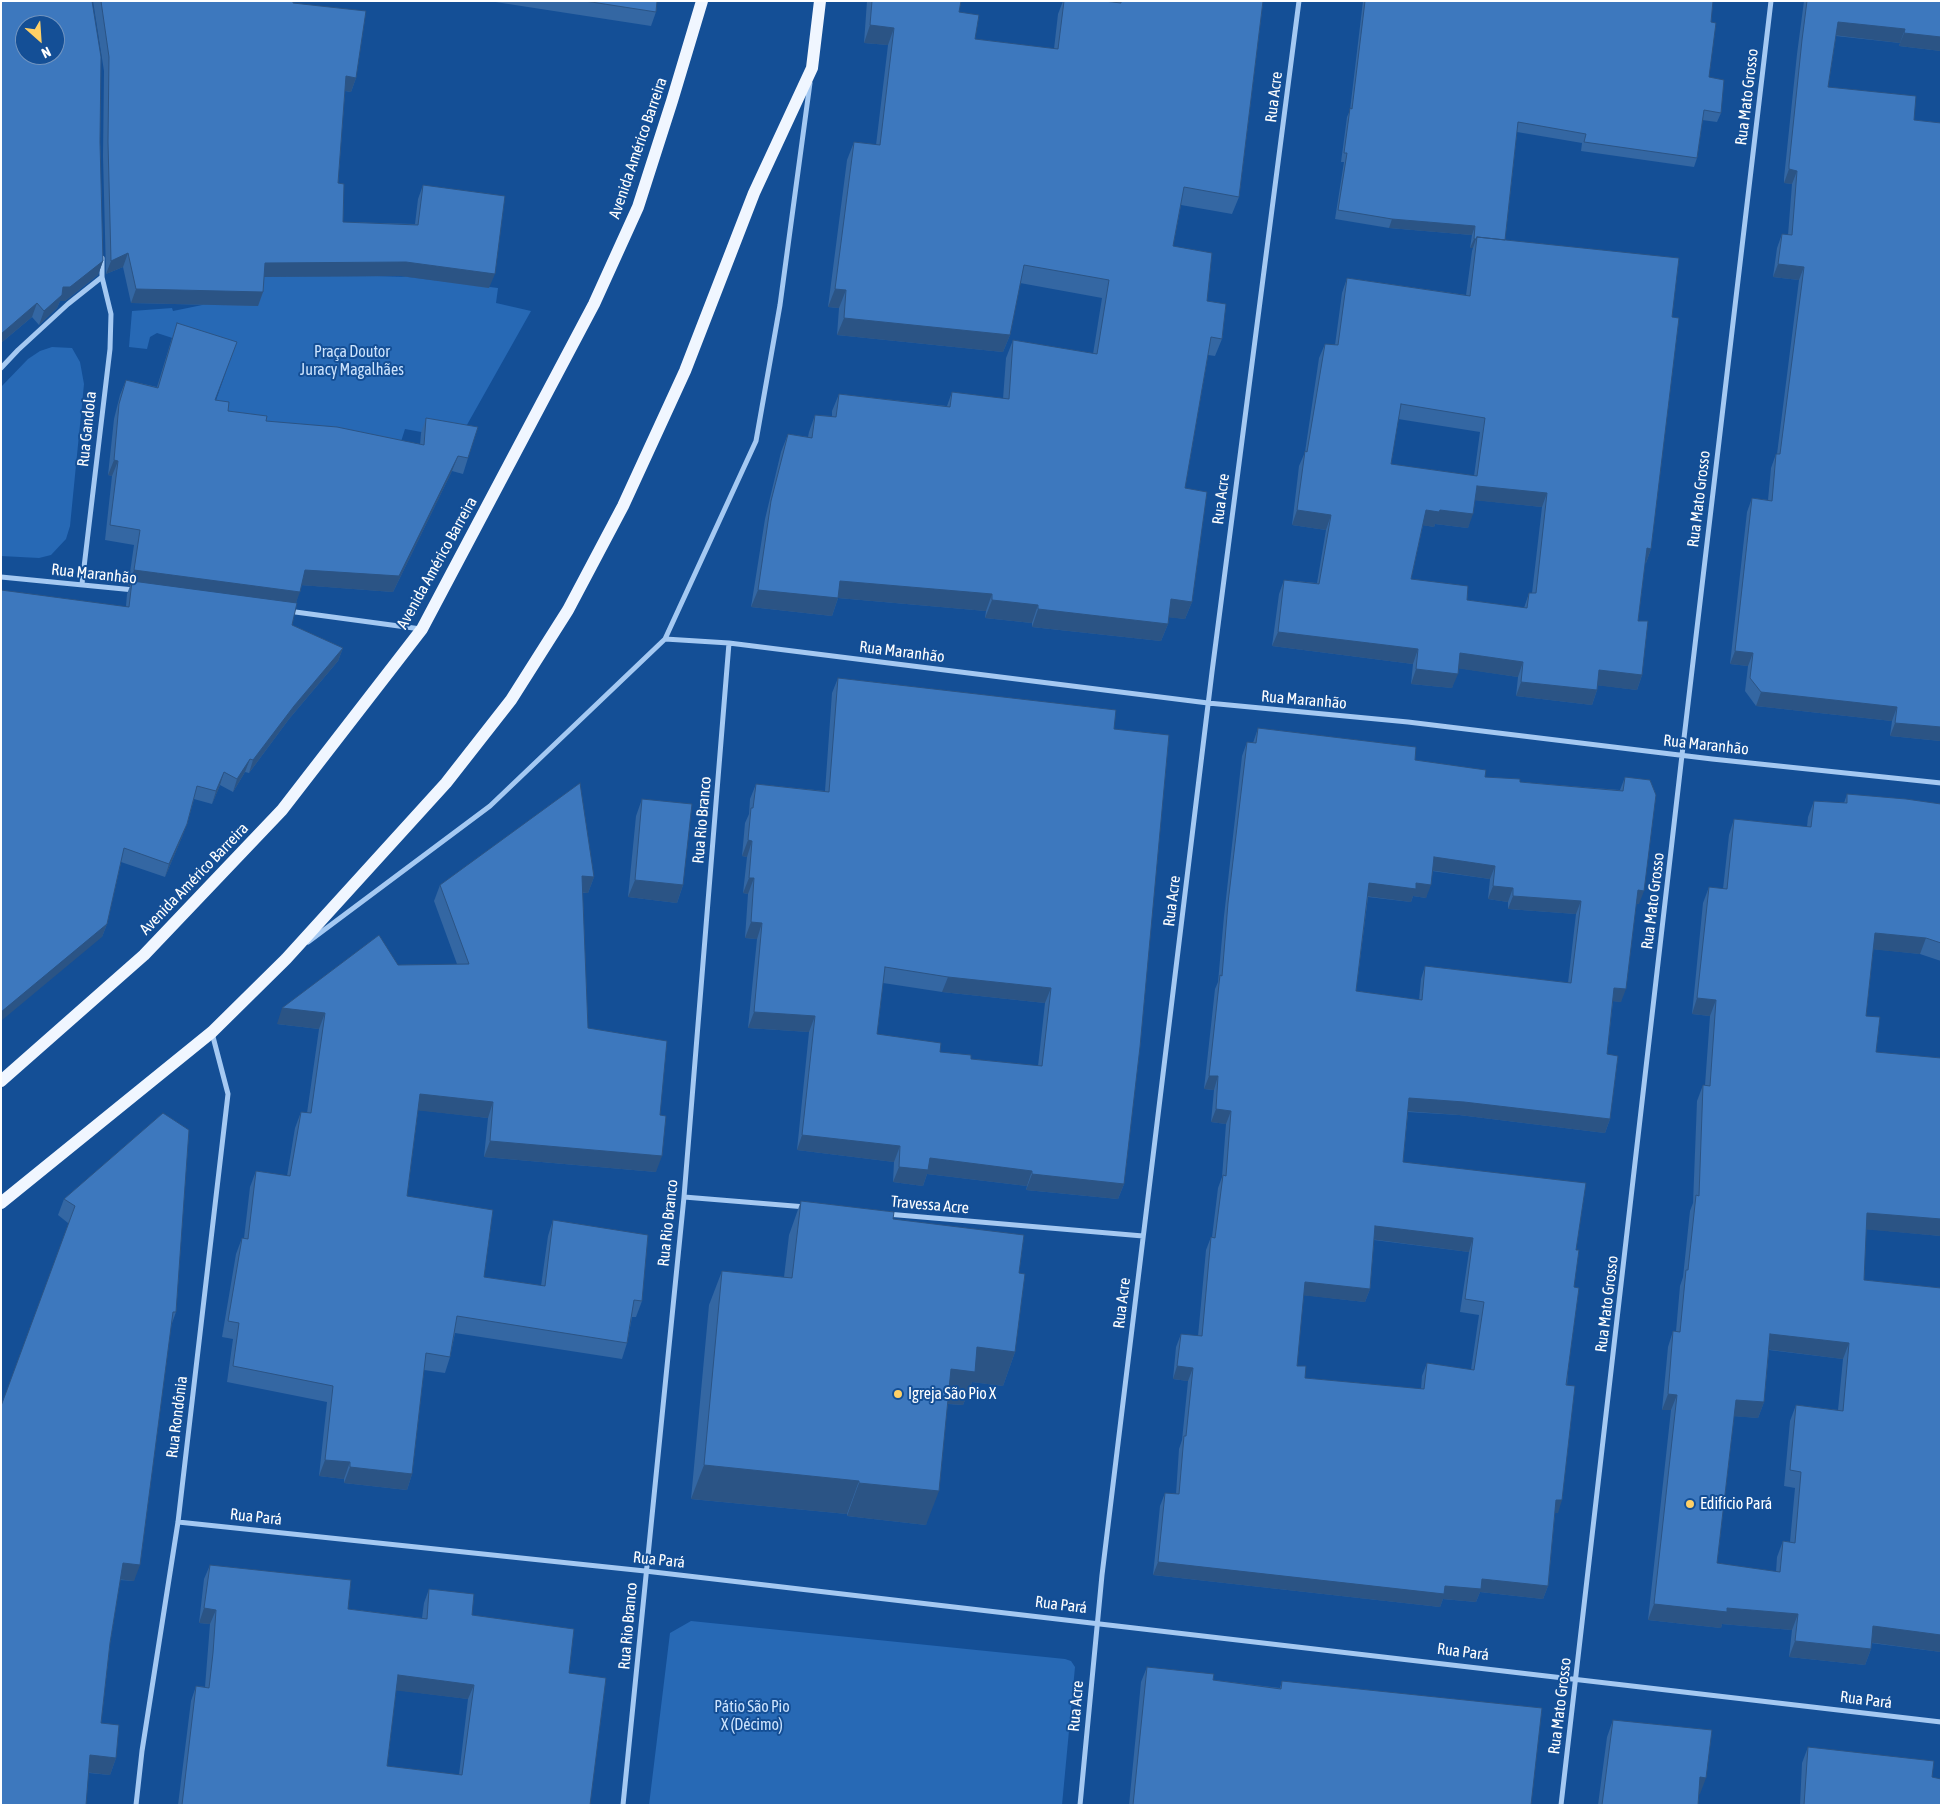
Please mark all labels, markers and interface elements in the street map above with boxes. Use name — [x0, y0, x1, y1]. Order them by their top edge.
north arrow — [15, 15, 65, 65]
text: N — [39, 44, 53, 62]
street label: Rua Mato Grosso — [1732, 48, 1762, 146]
street label: Rua Acre — [1261, 70, 1287, 124]
street label: Avenida Américo Barreira — [605, 75, 671, 221]
park label: Praça Doutor Juracy Magalhães — [300, 342, 404, 380]
street label: Rua Gandola — [73, 390, 101, 468]
street label: Rua Mato Grosso — [1684, 450, 1714, 548]
street label: Rua Acre — [1208, 472, 1234, 526]
street label: Avenida Américo Barreira — [393, 494, 481, 632]
street label: Rua Maranhão — [50, 560, 138, 588]
street label: Rua Maranhão — [858, 637, 946, 667]
street label: Rua Maranhão — [1260, 687, 1348, 713]
street label: Rua Maranhão — [1662, 731, 1750, 759]
street label: Rua Rio Branco — [689, 776, 715, 864]
street label: Avenida Américo Barreira — [136, 819, 252, 939]
street label: Rua Mato Grosso — [1638, 852, 1668, 950]
street label: Rua Acre — [1159, 874, 1185, 928]
street label: Rua Rio Branco — [654, 1179, 682, 1267]
street label: Travessa Acre — [890, 1192, 970, 1218]
street label: Rua Mato Grosso — [1592, 1255, 1622, 1353]
street label: Rua Acre — [1109, 1276, 1135, 1330]
street label: Rua Rondônia — [162, 1375, 192, 1459]
place label: Igreja São Pio X — [908, 1384, 996, 1404]
marker: Igreja São Pio X — [892, 1388, 904, 1400]
place label: Edifício Pará — [1700, 1494, 1772, 1514]
marker: Edifício Pará — [1684, 1498, 1696, 1510]
street label: Rua Pará — [229, 1505, 283, 1529]
street label: Rua Pará — [632, 1548, 686, 1572]
street label: Rua Rio Branco — [615, 1582, 641, 1670]
street label: Rua Pará — [1034, 1592, 1088, 1618]
street label: Rua Pará — [1436, 1639, 1490, 1665]
street label: Rua Mato Grosso — [1545, 1657, 1575, 1755]
street label: Rua Acre — [1064, 1680, 1088, 1732]
street label: Rua Pará — [1839, 1687, 1893, 1713]
park label: Pátio São Pio X (Décimo) — [714, 1697, 790, 1735]

